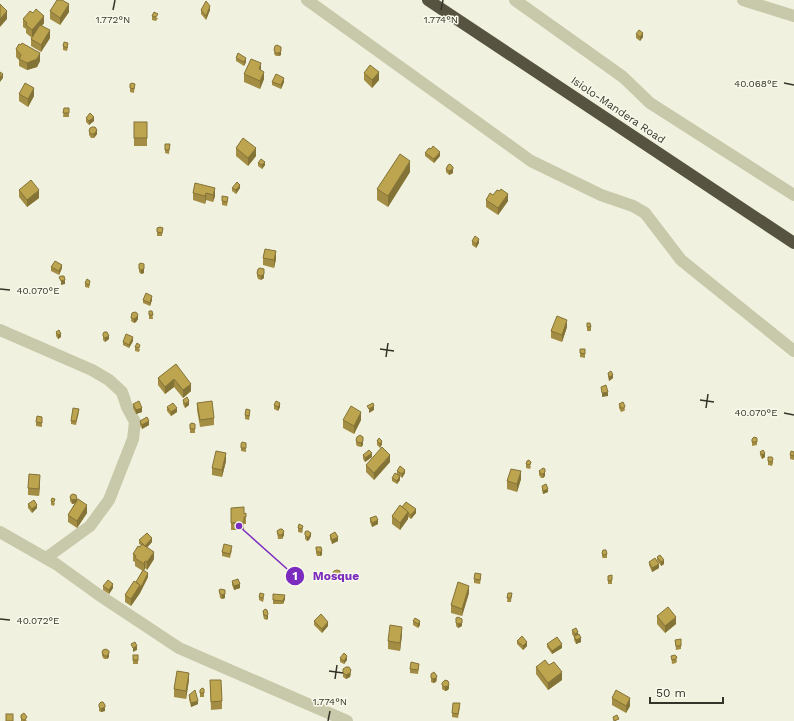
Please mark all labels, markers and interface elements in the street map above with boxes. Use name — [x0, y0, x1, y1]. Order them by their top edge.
text: 1.772°N — [96, 14, 130, 25]
text: 1.774°N — [424, 14, 458, 25]
street label: Isiolo-Mandera Road — [569, 74, 667, 146]
text: 40.068°E — [734, 78, 778, 89]
text: 40.070°E — [16, 285, 60, 296]
text: 40.070°E — [734, 407, 778, 418]
callout: Mosque — [285, 564, 367, 588]
text: 1 — [292, 569, 298, 583]
text: Mosque — [313, 569, 359, 583]
text: 40.072°E — [17, 615, 59, 626]
scale bar — [650, 679, 723, 705]
text: 50 m — [656, 686, 686, 700]
text: 1.774°N — [313, 696, 347, 707]

